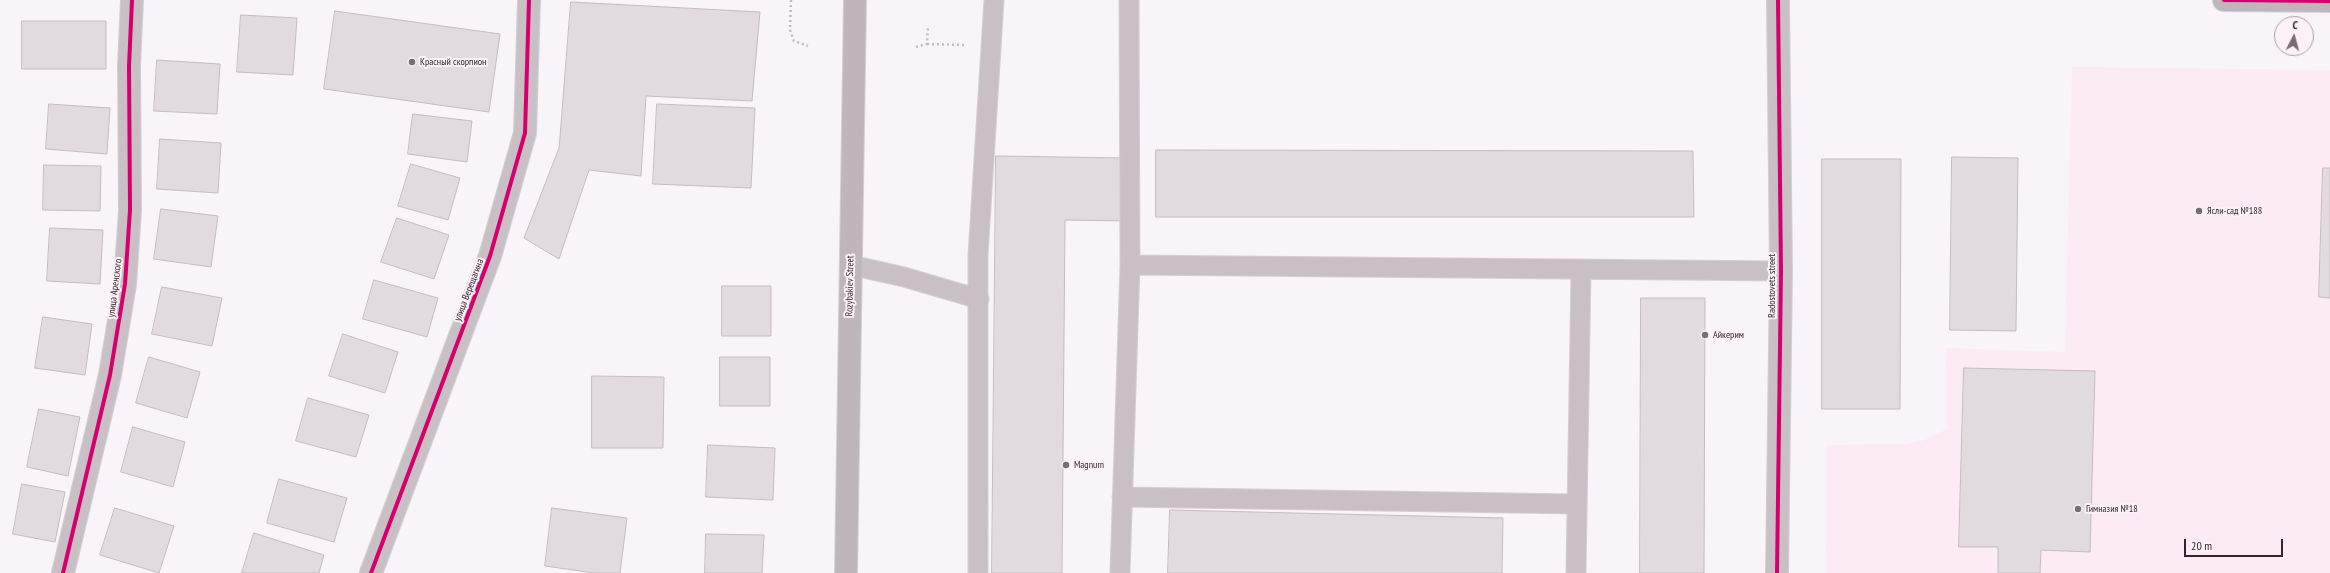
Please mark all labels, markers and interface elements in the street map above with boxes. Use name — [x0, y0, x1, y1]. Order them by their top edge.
north arrow — [2274, 16, 2314, 56]
text: С — [2292, 18, 2298, 32]
place label: Красный скорпион — [420, 56, 486, 68]
marker: Красный скорпион — [407, 57, 417, 67]
place label: Ясли-сад №188 — [2207, 205, 2262, 217]
marker: Ясли-сад №188 — [2194, 206, 2204, 216]
street label: Radostovets street — [1766, 254, 1778, 318]
street label: Rozybakiev Street — [843, 255, 857, 317]
street label: улица Верещагина — [452, 257, 486, 323]
street label: улица Аренского — [105, 258, 125, 318]
place label: Айкерим — [1713, 329, 1744, 341]
marker: Айкерим — [1700, 330, 1710, 340]
place label: Magnum — [1074, 459, 1104, 471]
marker: Magnum — [1061, 460, 1071, 470]
place label: Гимназия №18 — [2086, 503, 2138, 515]
marker: Гимназия №18 — [2073, 504, 2083, 514]
scale bar — [2186, 531, 2285, 557]
text: 20 m — [2191, 538, 2212, 553]

